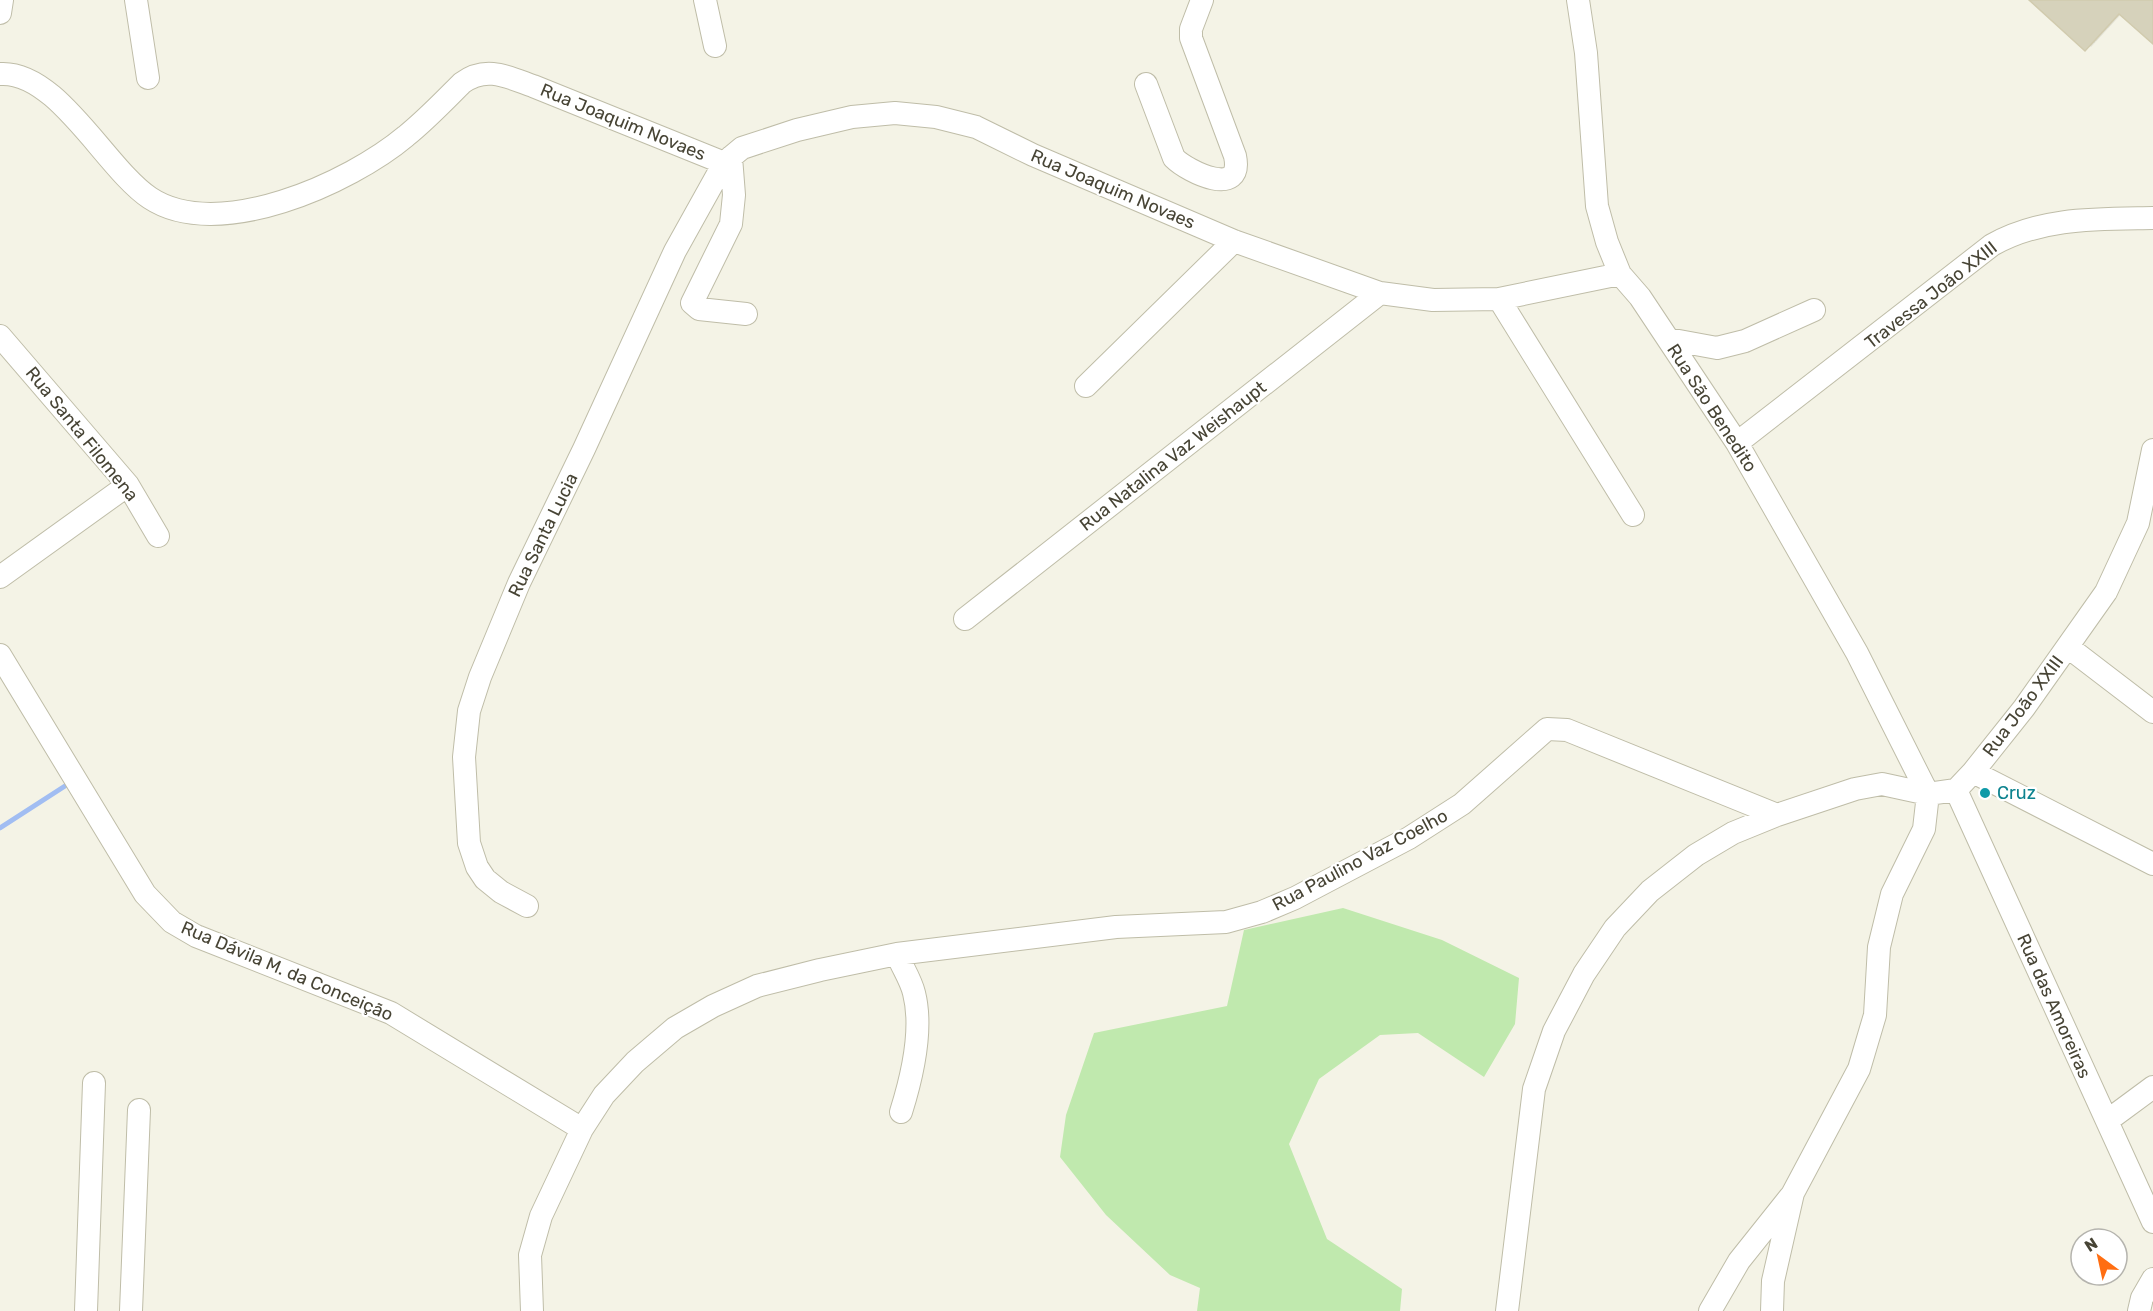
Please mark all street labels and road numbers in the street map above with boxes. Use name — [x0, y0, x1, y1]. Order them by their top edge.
street label: Rua Joaquim Novaes — [537, 79, 709, 165]
street label: Rua Joaquim Novaes — [1028, 144, 1198, 234]
street label: Travessa João XXIII — [1860, 237, 2002, 353]
street label: Rua São Benedito — [1662, 340, 1762, 476]
street label: Rua Santa Filomena — [21, 362, 143, 506]
street label: Rua Natalina Vaz Weishaupt — [1075, 376, 1271, 536]
street label: Rua Santa Lucia — [503, 469, 583, 601]
street label: Rua João XXIII — [1978, 651, 2068, 761]
street label: Rua Paulino Vaz Coelho — [1269, 804, 1451, 916]
street label: Rua Dávila M. da Conceição — [178, 916, 396, 1026]
street label: Rua das Amoreiras — [2012, 930, 2096, 1082]

